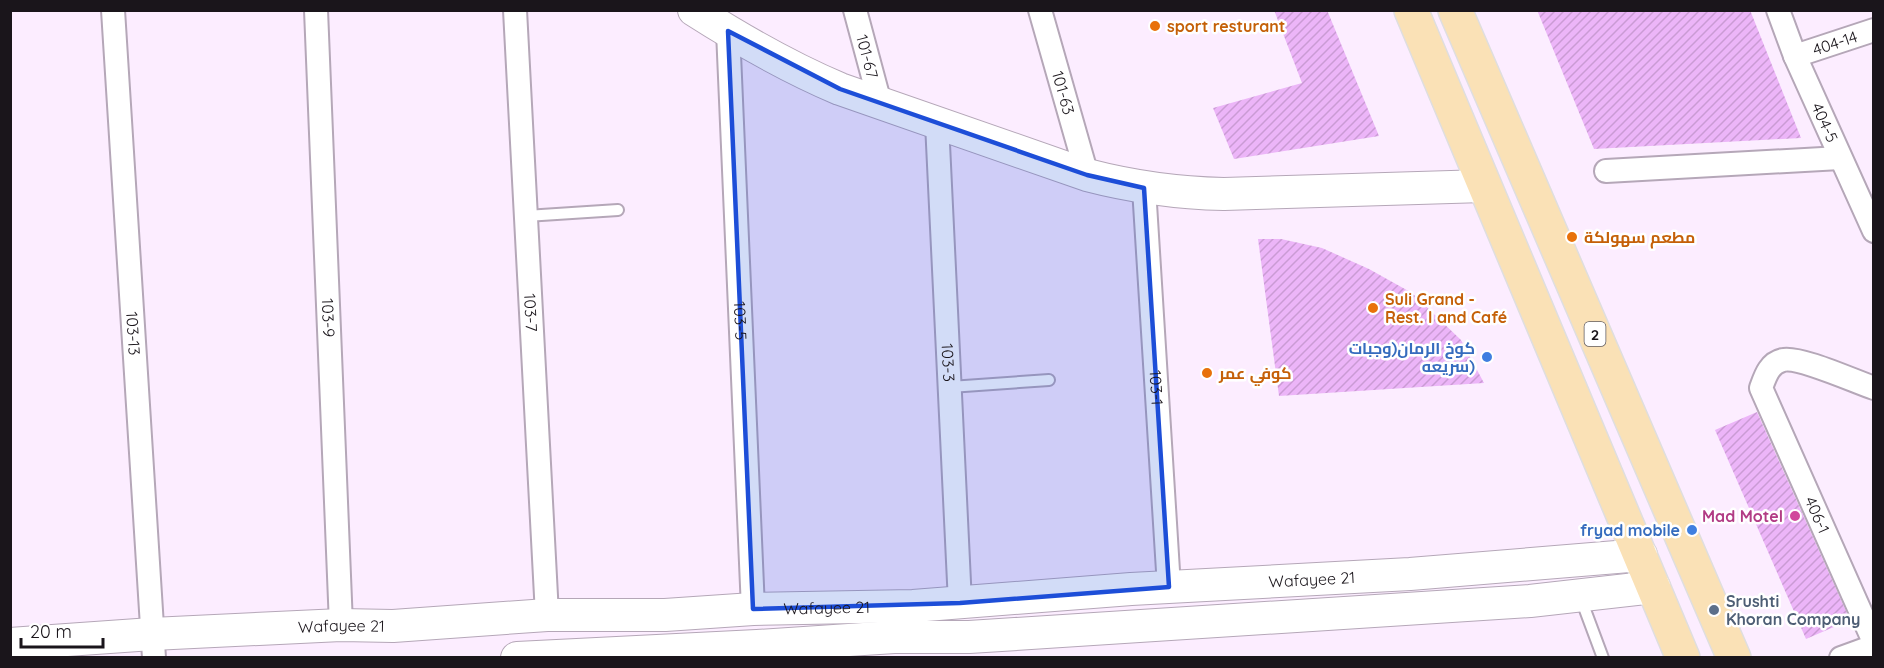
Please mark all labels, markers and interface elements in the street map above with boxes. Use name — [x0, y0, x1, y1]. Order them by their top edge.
place label: sport resturant — [1167, 16, 1285, 36]
marker: sport resturant — [1148, 19, 1162, 33]
street label: 404-14 — [1810, 26, 1860, 60]
street label: 101-67 — [852, 32, 883, 80]
street label: 101-63 — [1048, 69, 1079, 117]
street label: 404-5 — [1807, 100, 1843, 145]
place label: مطعم سهولكة — [1584, 227, 1695, 249]
marker: مطعم سهولكة — [1565, 230, 1579, 244]
place label: Suli Grand - Rest. I and Café — [1385, 289, 1507, 327]
street label: 103-7 — [520, 293, 542, 332]
street label: 103-9 — [318, 298, 339, 338]
street label: 103-5 — [730, 301, 751, 341]
marker: Suli Grand - Rest. I and Café — [1366, 301, 1380, 315]
street label: 103-13 — [122, 311, 145, 356]
road number: 2 — [1584, 322, 1606, 346]
place label: كوخ الرمان(وجبات سريعه) — [1349, 338, 1475, 376]
street label: 103-3 — [938, 343, 959, 382]
marker: كوخ الرمان(وجبات سريعه) — [1480, 350, 1494, 364]
place label: كوفي عمر — [1218, 363, 1292, 386]
marker: كوفي عمر — [1200, 366, 1214, 380]
street label: 103-1 — [1145, 369, 1168, 406]
street label: 406-1 — [1801, 493, 1834, 536]
place label: Mad Motel — [1702, 506, 1783, 526]
marker: Mad Motel — [1788, 509, 1802, 523]
place label: fryad mobile — [1580, 520, 1680, 540]
marker: fryad mobile — [1685, 523, 1699, 537]
street label: Wafayee 21 — [1268, 567, 1356, 592]
place label: Srushti Khoran Company — [1726, 591, 1860, 629]
street label: Wafayee 21 — [783, 597, 870, 618]
marker: Srushti Khoran Company — [1707, 603, 1721, 617]
scale bar — [21, 611, 104, 649]
street label: Wafayee 21 — [298, 615, 385, 637]
text: 20 m — [30, 620, 72, 643]

